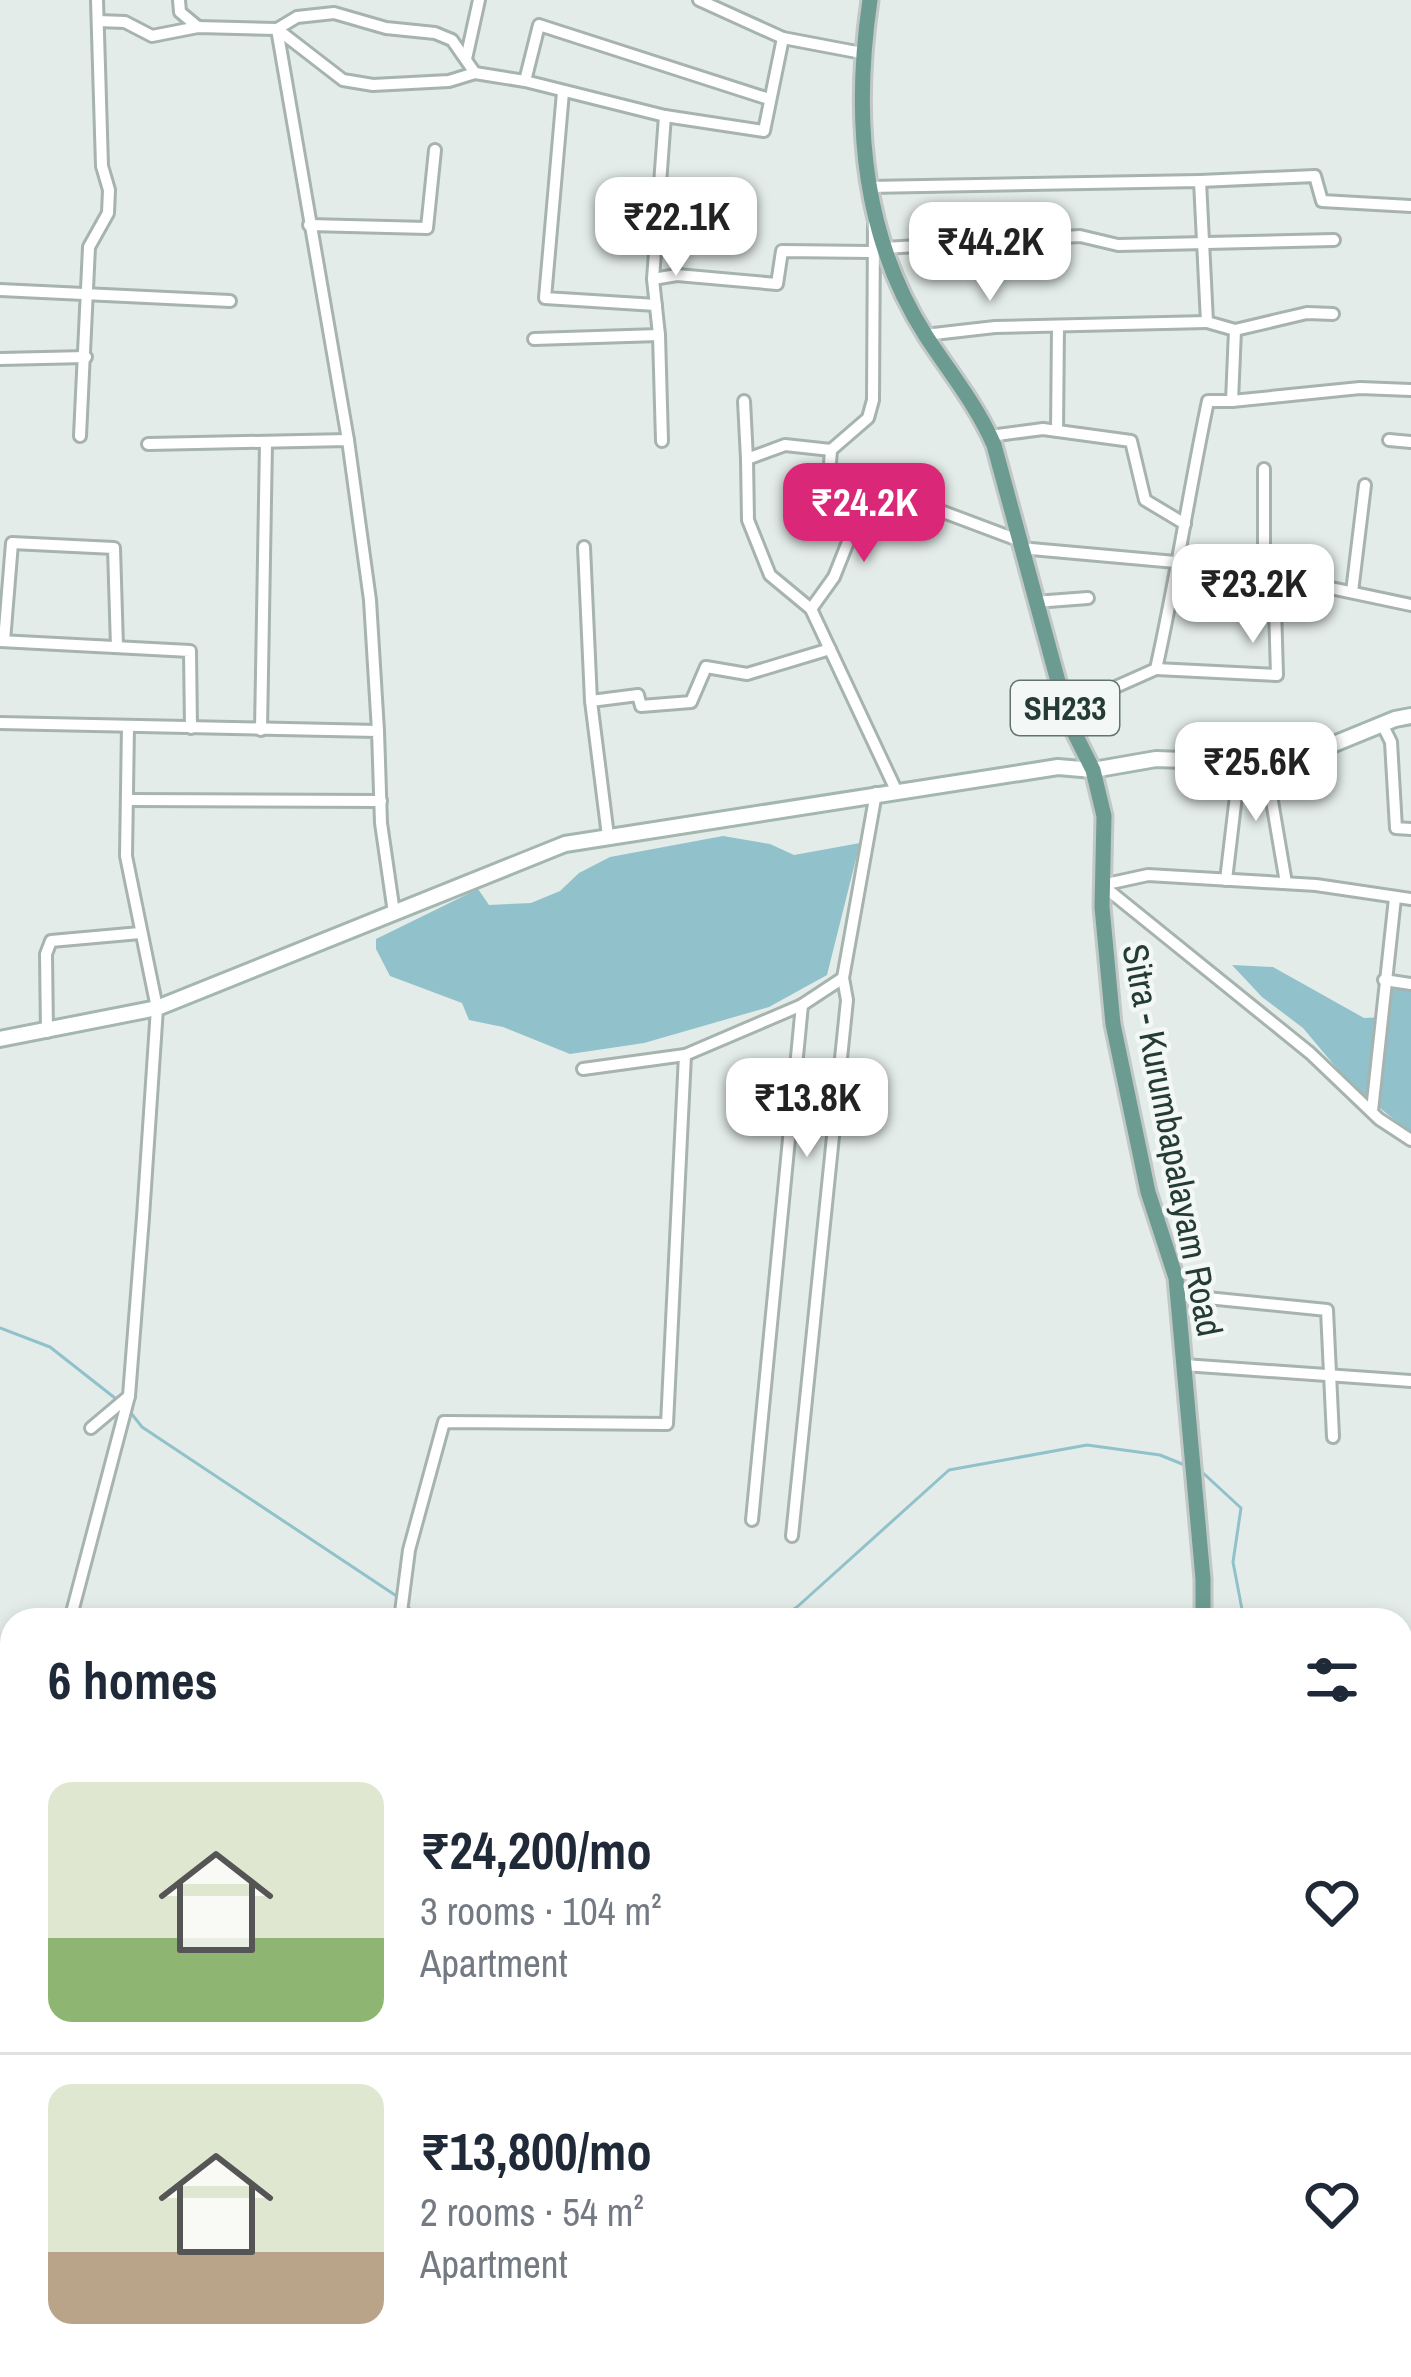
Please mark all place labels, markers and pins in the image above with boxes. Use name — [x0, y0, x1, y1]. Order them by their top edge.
pin: ₹22.1K — [578, 177, 774, 279]
pin: ₹44.2K — [892, 202, 1088, 304]
pin: ₹24.2K — [766, 463, 962, 565]
pin: ₹23.2K — [1155, 544, 1351, 646]
pin: ₹25.6K — [1158, 722, 1354, 824]
pin: ₹13.8K — [709, 1058, 905, 1160]

